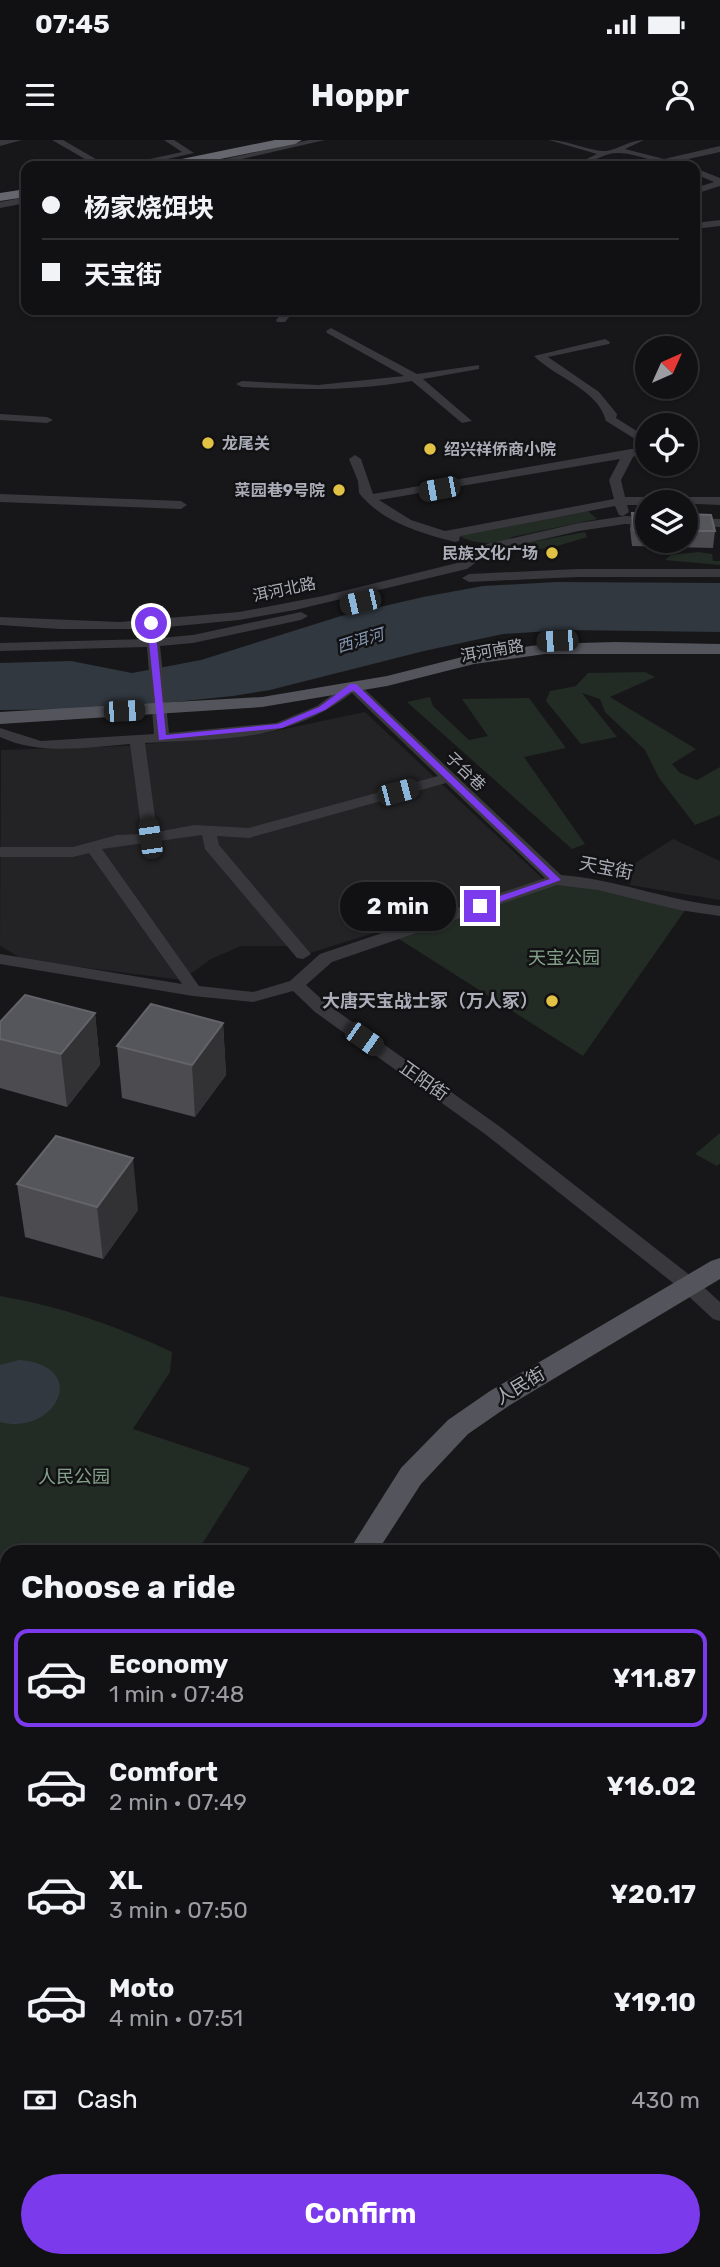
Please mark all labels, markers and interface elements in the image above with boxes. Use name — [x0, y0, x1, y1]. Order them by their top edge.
text: 07:45 — [35, 9, 110, 40]
icon: menu — [21, 76, 59, 114]
text: Hoppr — [311, 76, 409, 114]
icon: person — [661, 76, 699, 114]
text: 杨家烧饵块 — [84, 193, 214, 224]
text: 天宝街 — [84, 260, 162, 291]
north arrow — [635, 336, 698, 399]
map controls — [635, 336, 698, 553]
button: locate — [635, 413, 698, 476]
place label: 龙尾关 — [222, 434, 270, 453]
marker: 龙尾关 — [200, 435, 216, 451]
place label: 绍兴祥侨商小院 — [444, 440, 556, 459]
marker: 绍兴祥侨商小院 — [422, 441, 438, 457]
car — [417, 475, 462, 503]
place label: 菜园巷9号院 — [235, 481, 325, 500]
marker: 菜园巷9号院 — [331, 482, 347, 498]
button: layers — [635, 490, 698, 553]
place label: 民族文化广场 — [442, 544, 538, 563]
marker: 民族文化广场 — [544, 545, 560, 561]
street label: 洱河北路 — [251, 574, 317, 605]
car — [338, 587, 383, 617]
route start — [135, 607, 167, 639]
water label: 西洱河 — [334, 624, 389, 657]
car — [536, 629, 579, 653]
street label: 洱河南路 — [459, 636, 525, 665]
car — [103, 699, 146, 723]
street label: 子台巷 — [442, 748, 490, 795]
car — [375, 776, 422, 808]
car — [137, 816, 164, 860]
street label: 天宝街 — [577, 852, 635, 884]
callout: 2 min — [340, 882, 456, 930]
route end — [464, 890, 496, 922]
text: 2 min — [367, 892, 429, 920]
park label: 天宝公园 — [528, 947, 600, 969]
place label: 大唐天宝战士冢（万人冢） — [322, 990, 538, 1012]
marker: 大唐天宝战士冢（万人冢） — [544, 993, 560, 1009]
car — [341, 1018, 388, 1060]
street label: 正阳街 — [396, 1057, 452, 1105]
street label: 人民街 — [491, 1363, 549, 1409]
park label: 人民公园 — [38, 1466, 110, 1488]
text: Choose a ride — [21, 1568, 235, 1606]
icon: car — [25, 1647, 88, 1710]
text: Economy — [109, 1649, 228, 1680]
text: ¥11.87 — [612, 1663, 696, 1694]
text: 1 min · 07:48 — [109, 1680, 245, 1708]
icon: car — [25, 1755, 88, 1818]
text: Comfort — [109, 1757, 218, 1788]
text: ¥16.02 — [606, 1771, 696, 1802]
text: 2 min · 07:49 — [109, 1788, 247, 1816]
icon: car — [25, 1863, 88, 1926]
text: XL — [109, 1865, 142, 1896]
text: ¥20.17 — [610, 1879, 696, 1910]
text: 3 min · 07:50 — [109, 1896, 248, 1924]
icon: car — [25, 1971, 88, 2034]
text: Moto — [109, 1973, 174, 2004]
text: ¥19.10 — [614, 1987, 696, 2018]
text: 4 min · 07:51 — [109, 2004, 243, 2032]
icon: cash — [21, 2081, 59, 2119]
text: Cash — [77, 2084, 138, 2115]
text: 430 m — [631, 2086, 700, 2114]
button: Confirm — [21, 2174, 700, 2254]

